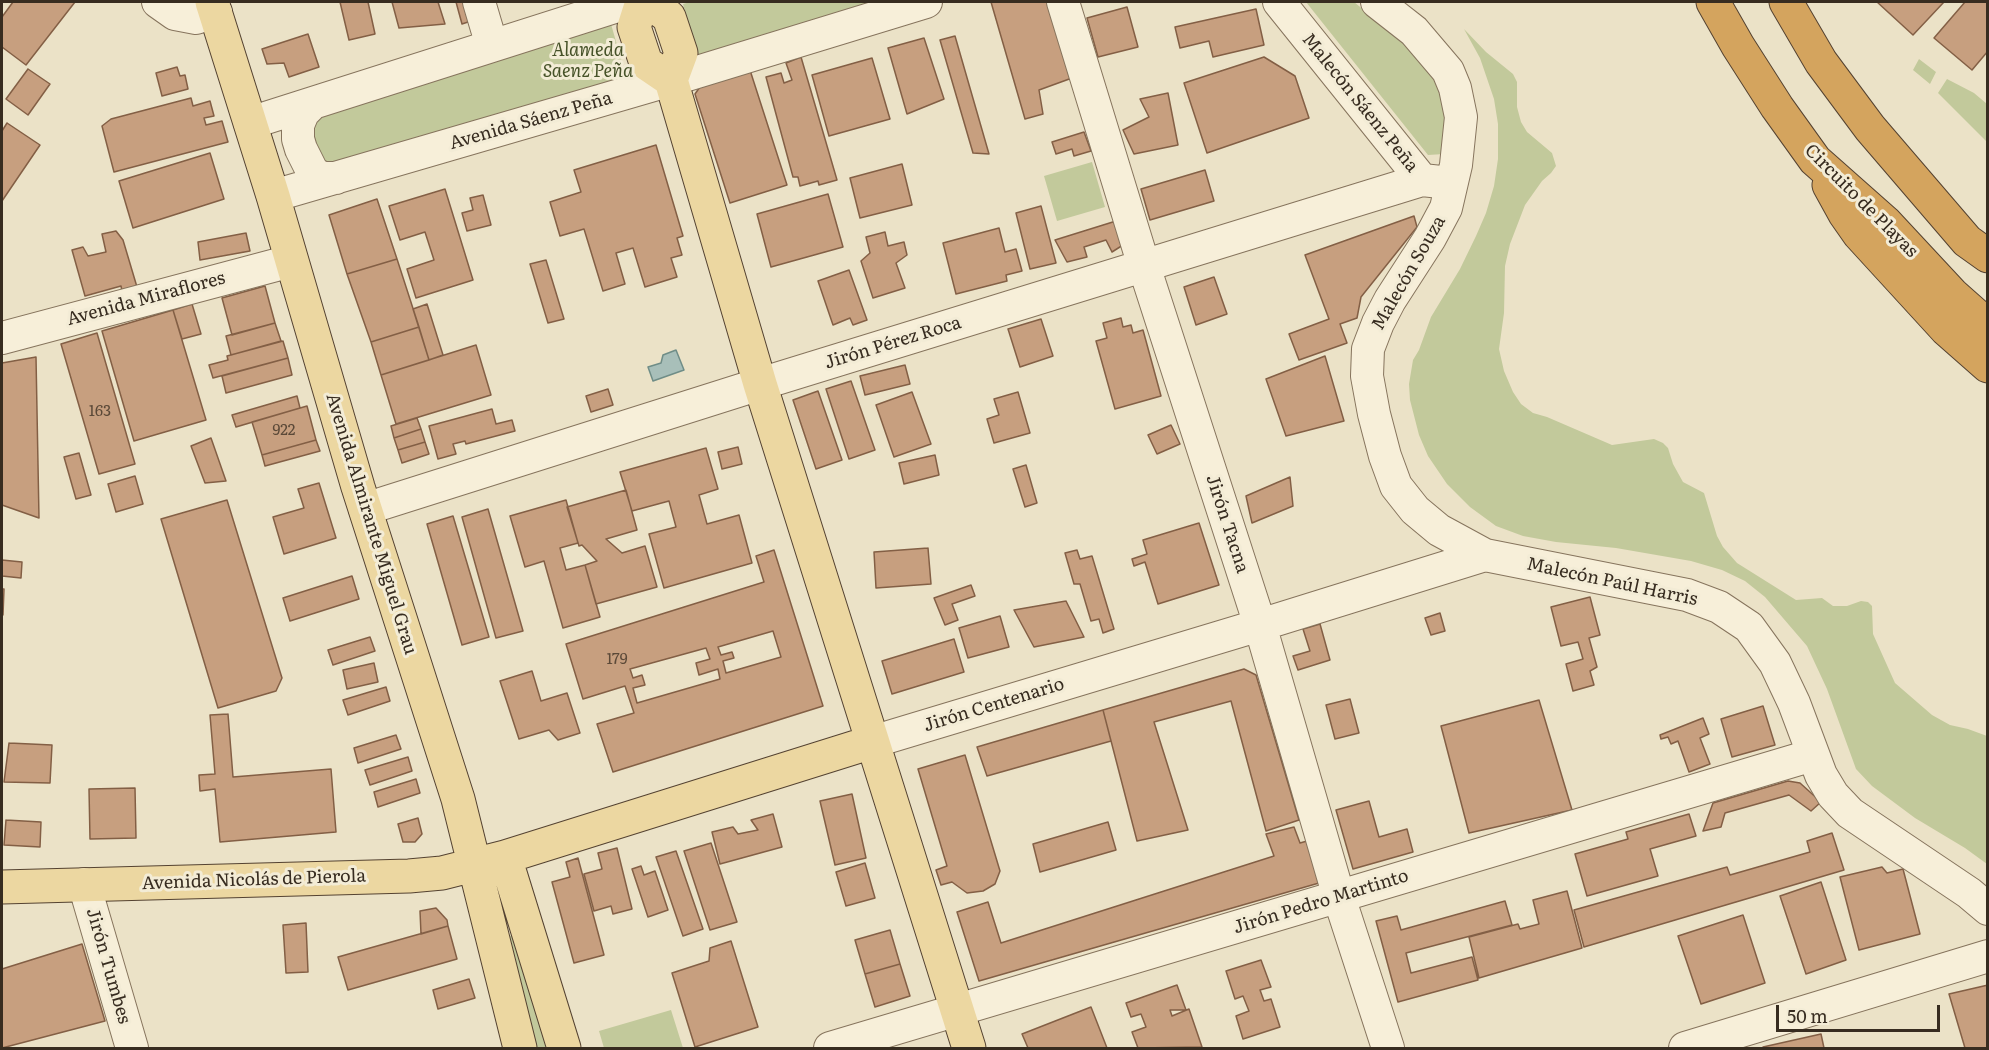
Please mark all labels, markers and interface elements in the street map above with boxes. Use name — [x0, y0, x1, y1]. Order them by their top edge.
street label: Malecón Sáenz Peña — [1297, 29, 1423, 177]
park label: Alameda Saenz Peña — [543, 40, 633, 82]
street label: Avenida Sáenz Peña — [447, 87, 615, 155]
street label: Circuito de Playas — [1800, 140, 1922, 262]
street label: Malecón Souza — [1368, 212, 1450, 334]
street label: Avenida Miraflores — [64, 267, 228, 331]
street label: Jirón Pérez Roca — [822, 312, 964, 374]
street label: Avenida Almirante Miguel Grau — [321, 391, 421, 657]
house number: 163 — [89, 403, 111, 421]
house number: 922 — [273, 422, 295, 440]
street label: Jirón Tacna — [1201, 472, 1253, 576]
street label: Malecón Paúl Harris — [1525, 553, 1699, 611]
house number: 179 — [606, 651, 628, 669]
street label: Jirón Centenario — [921, 673, 1067, 737]
street label: Avenida Nicolás de Pierola — [142, 865, 366, 895]
street label: Jirón Pedro Martinto — [1231, 865, 1411, 939]
street label: Jirón Tumbes — [81, 906, 135, 1026]
scale bar — [1779, 993, 1942, 1031]
text: 50 m — [1787, 1002, 1828, 1029]

